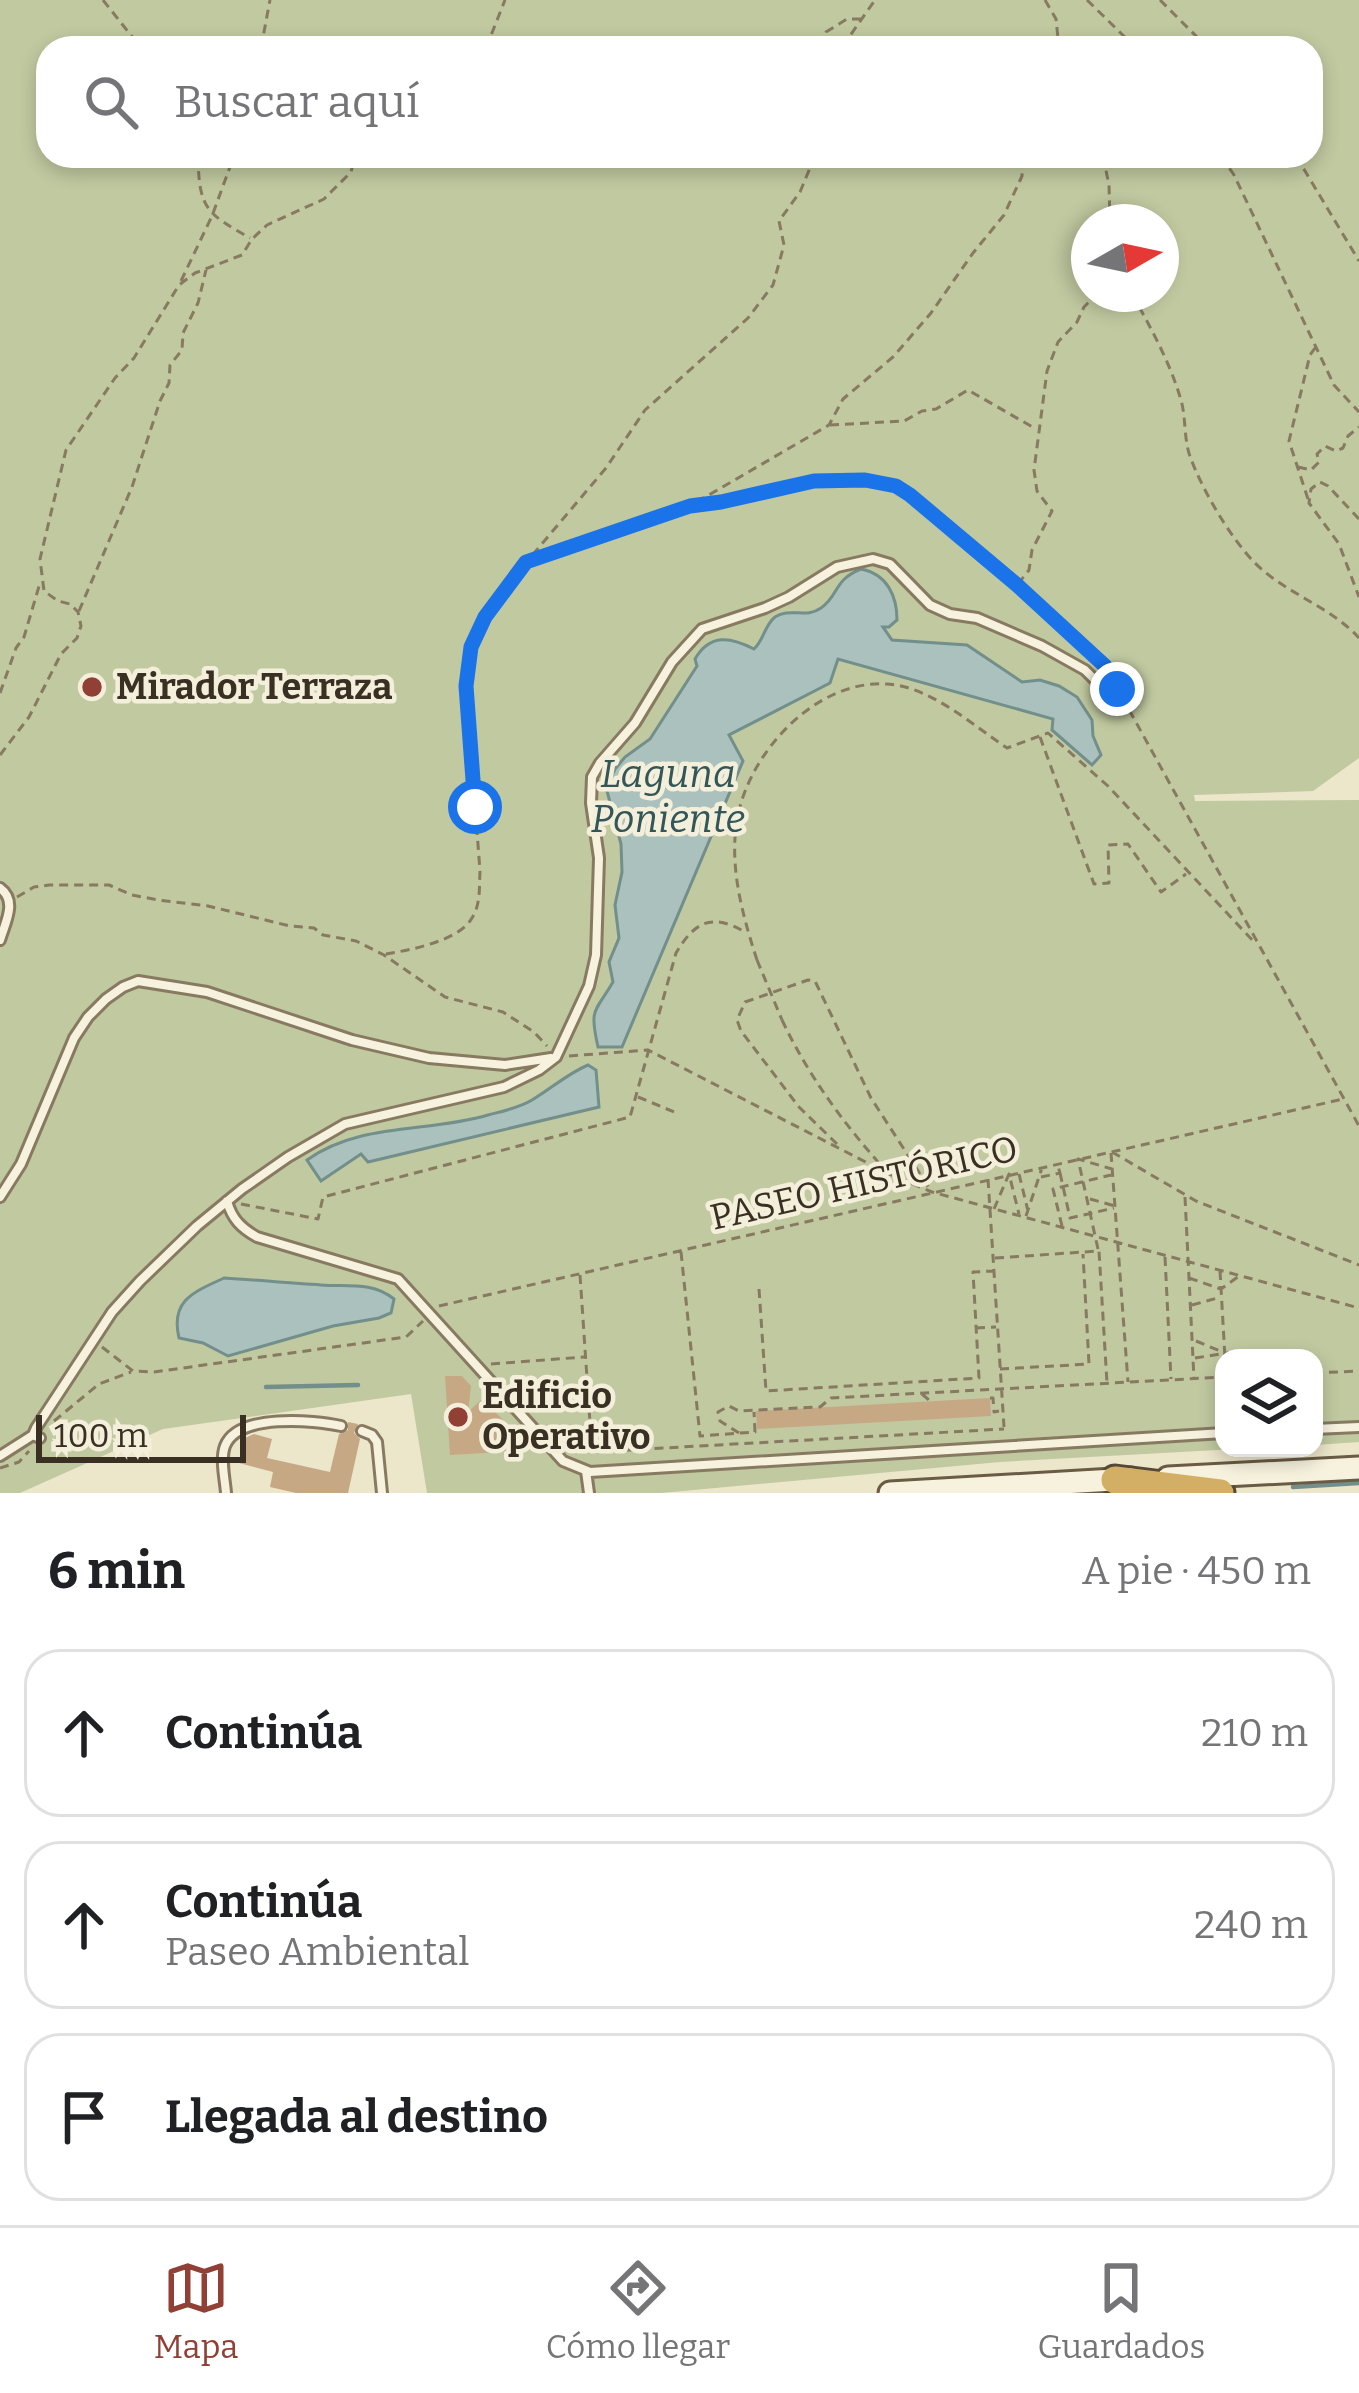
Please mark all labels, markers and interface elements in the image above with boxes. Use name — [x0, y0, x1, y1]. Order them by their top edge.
search box — [36, 36, 1323, 168]
icon: search — [78, 69, 144, 135]
text: Buscar aquí — [174, 75, 419, 129]
north arrow — [1071, 204, 1179, 312]
route end — [1090, 662, 1144, 716]
place label: Mirador Terraza — [116, 665, 392, 709]
marker: Mirador Terraza — [79, 674, 105, 700]
water label: Laguna Poniente — [591, 751, 745, 842]
route start — [448, 780, 502, 834]
street label: PASEO HISTÓRICO — [706, 1126, 1022, 1240]
map controls — [1215, 1349, 1323, 1457]
button: layers — [1215, 1349, 1323, 1457]
place label: Edificio Operativo — [482, 1374, 651, 1459]
marker: Edificio Operativo — [445, 1404, 471, 1430]
scale bar — [36, 1409, 246, 1462]
text: 100 m — [54, 1416, 148, 1456]
text: 6 min — [48, 1540, 185, 1602]
text: A pie · 450 m — [1082, 1548, 1311, 1594]
icon: ahead — [51, 1700, 117, 1766]
text: Continúa — [165, 1706, 362, 1760]
text: 210 m — [1201, 1710, 1308, 1756]
text: Continúa — [165, 1875, 362, 1929]
icon: ahead — [51, 1892, 117, 1958]
text: 240 m — [1194, 1902, 1308, 1948]
text: Paseo Ambiental — [165, 1929, 469, 1975]
icon: arrive — [51, 2084, 117, 2150]
text: Llegada al destino — [165, 2090, 548, 2144]
tab: Mapa — [154, 2255, 238, 2367]
tab: Cómo llegar — [546, 2255, 730, 2367]
tab: Guardados — [1037, 2255, 1205, 2367]

